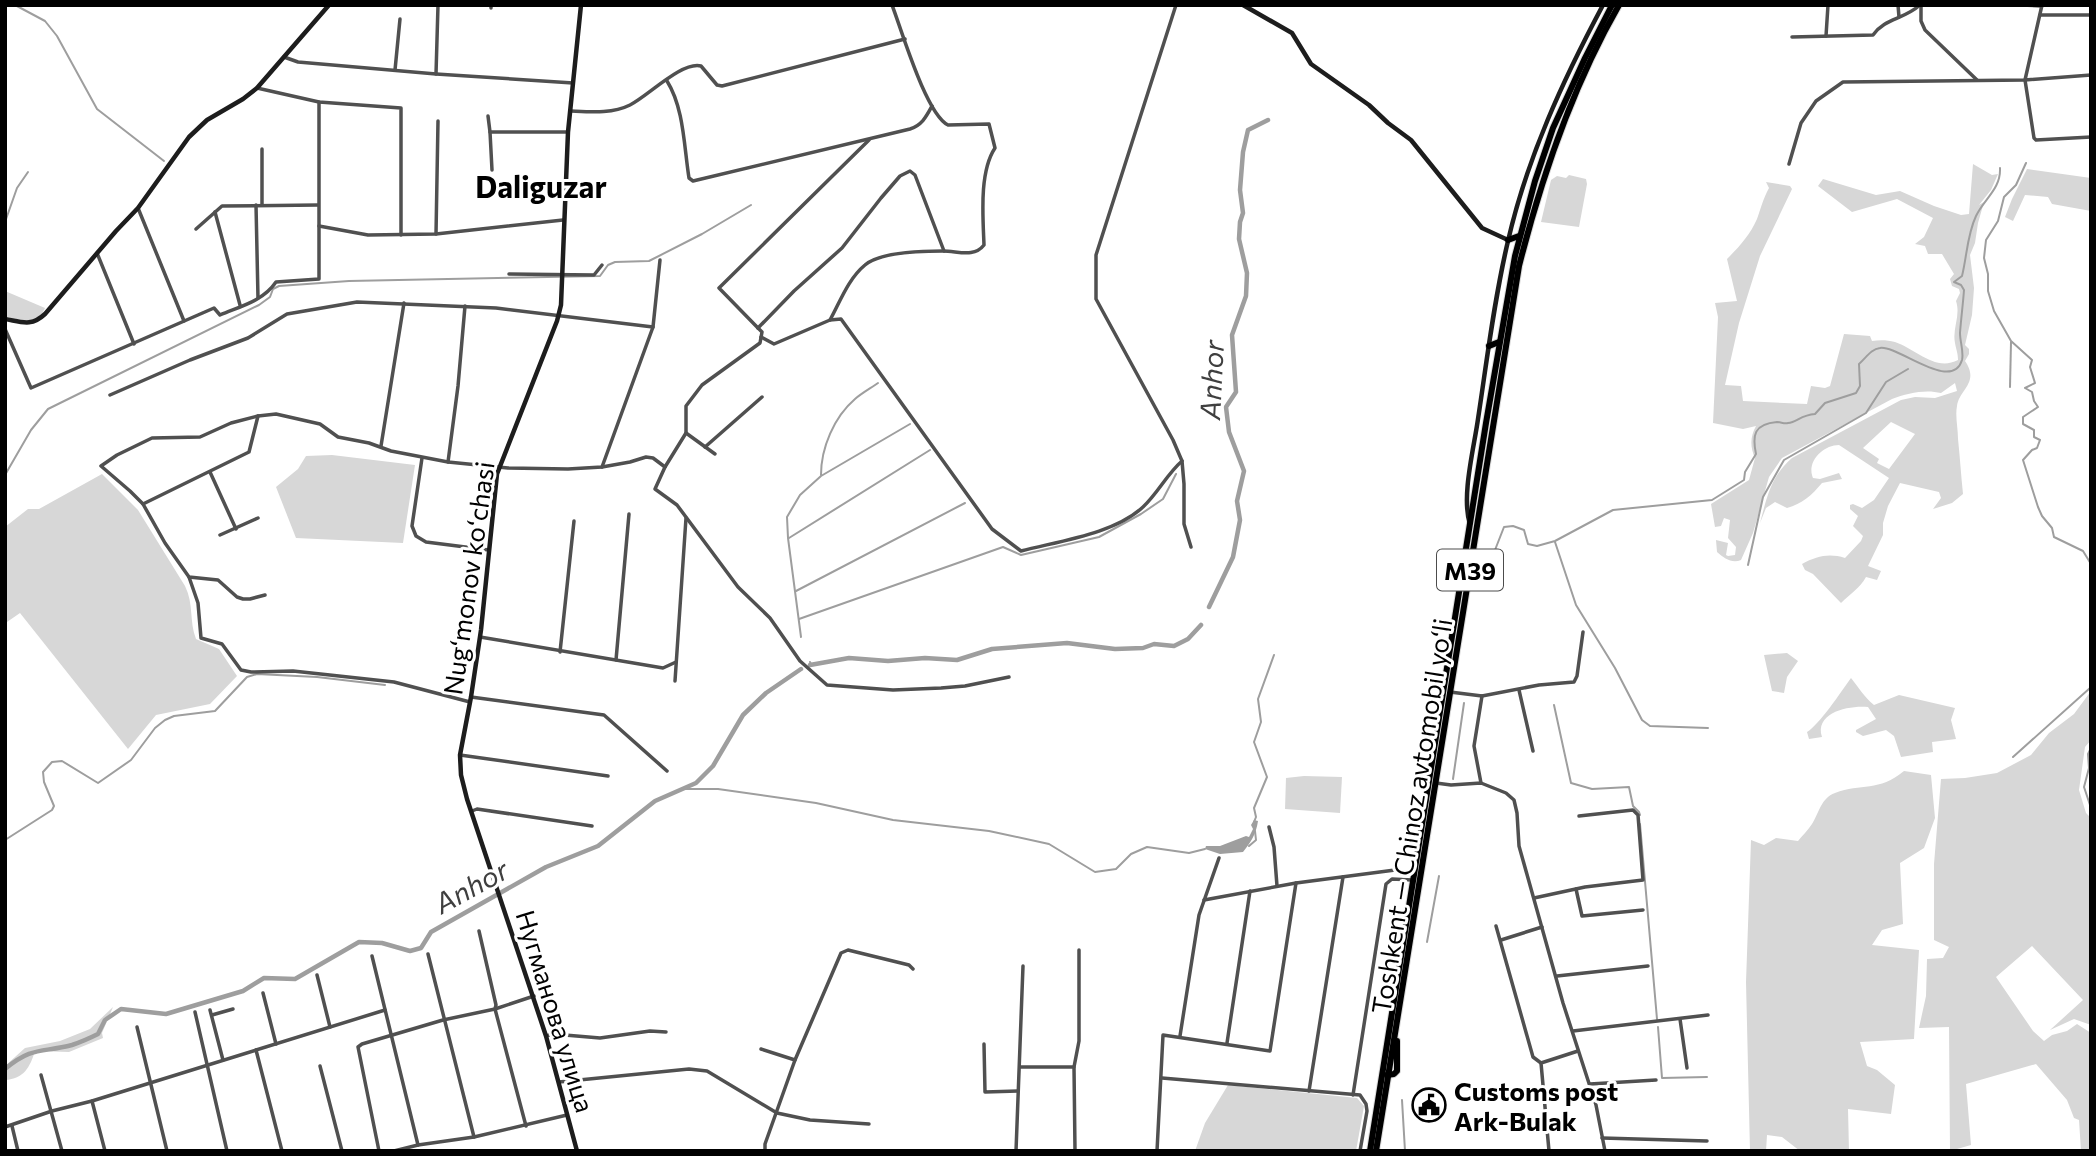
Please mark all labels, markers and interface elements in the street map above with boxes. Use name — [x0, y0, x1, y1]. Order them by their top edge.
district label: Daliguzar — [475, 167, 607, 204]
water label: Anhor — [1192, 339, 1230, 422]
street label: Nugʻmonov koʻchasi — [436, 459, 500, 697]
road number: M39 — [1437, 550, 1503, 590]
street label: Toshkent — Chinoz avtomobil yoʻli — [1364, 616, 1458, 1016]
water label: Anhor — [427, 852, 515, 921]
street label: Нугманова улица — [510, 906, 602, 1116]
place label: Customs post Ark-Bulak — [1454, 1075, 1618, 1136]
public building icon: Customs post Ark-Bulak — [1410, 1086, 1448, 1124]

